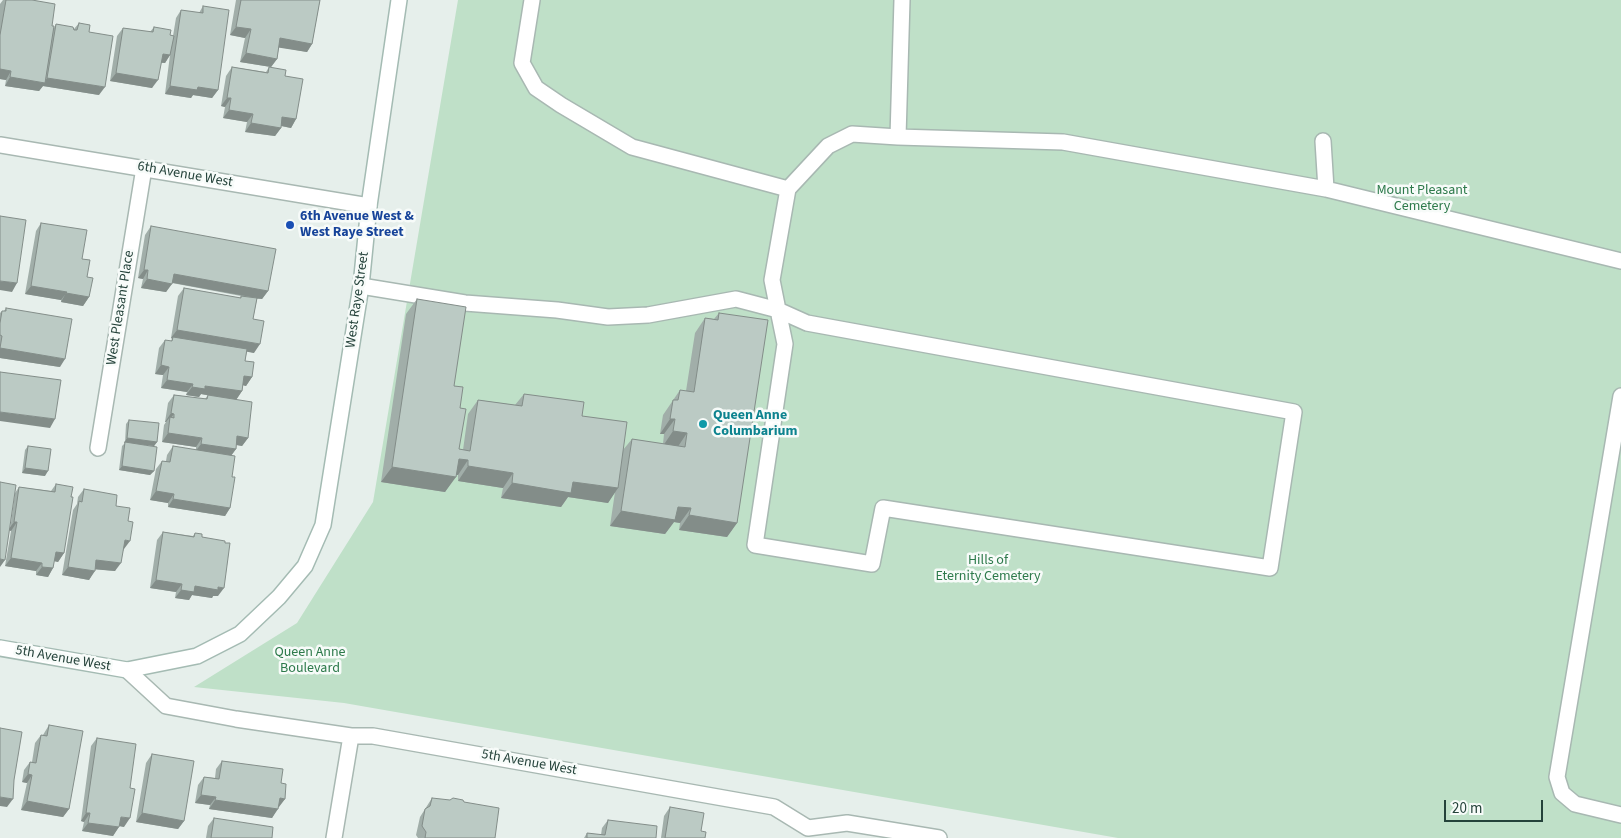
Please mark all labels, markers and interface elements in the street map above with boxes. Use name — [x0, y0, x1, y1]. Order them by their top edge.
street label: 6th Avenue West — [136, 158, 234, 192]
park label: Mount Pleasant Cemetery — [1376, 183, 1468, 216]
place label: 6th Avenue West & West Raye Street — [300, 209, 414, 242]
marker: 6th Avenue West & West Raye Street — [284, 219, 296, 231]
street label: West Pleasant Place — [104, 249, 138, 367]
street label: West Raye Street — [343, 251, 373, 349]
place label: Queen Anne Columbarium — [713, 408, 798, 441]
marker: Queen Anne Columbarium — [697, 418, 709, 430]
park label: Hills of Eternity Cemetery — [935, 553, 1041, 586]
street label: 5th Avenue West — [14, 642, 112, 676]
park label: Queen Anne Boulevard — [274, 645, 346, 678]
street label: 5th Avenue West — [480, 746, 578, 780]
scale bar — [1446, 790, 1545, 822]
text: 20 m — [1452, 798, 1482, 819]

